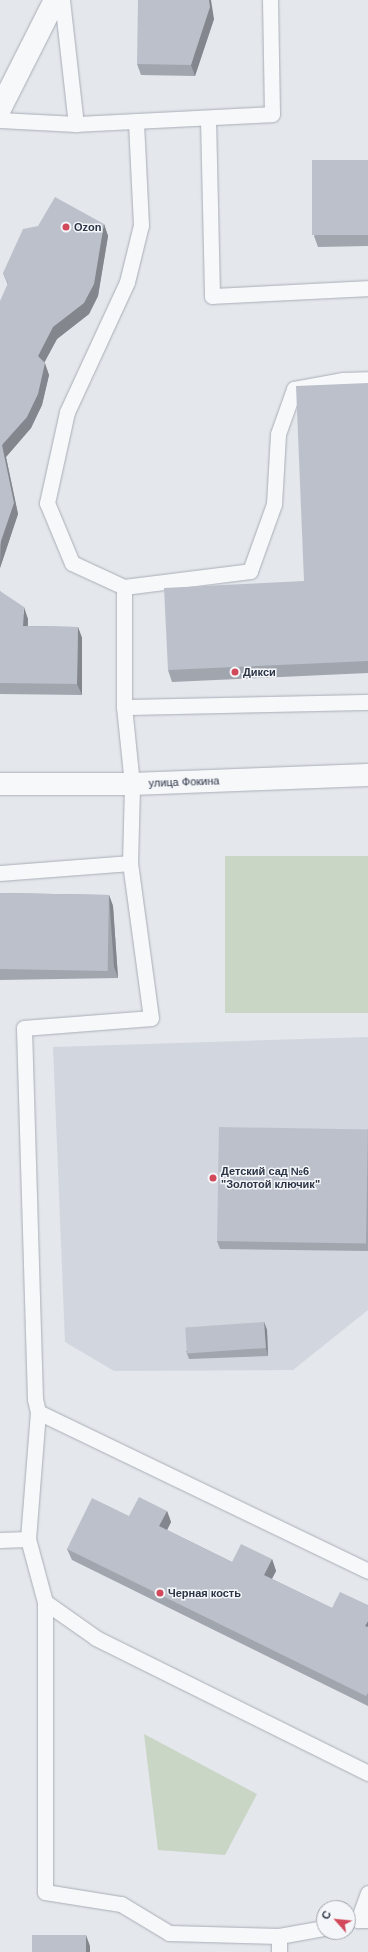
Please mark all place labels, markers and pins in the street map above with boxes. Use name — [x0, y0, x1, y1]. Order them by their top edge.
place label: Ozon — [74, 220, 101, 234]
marker: Ozon — [61, 222, 71, 232]
place label: Дикси — [243, 665, 276, 679]
marker: Дикси — [230, 667, 240, 677]
place label: Детский сад №6 "Золотой ключик" — [221, 1165, 320, 1191]
marker: Детский сад №6 "Золотой ключик" — [208, 1173, 218, 1183]
place label: Черная кость — [168, 1586, 241, 1600]
marker: Черная кость — [155, 1588, 165, 1598]

